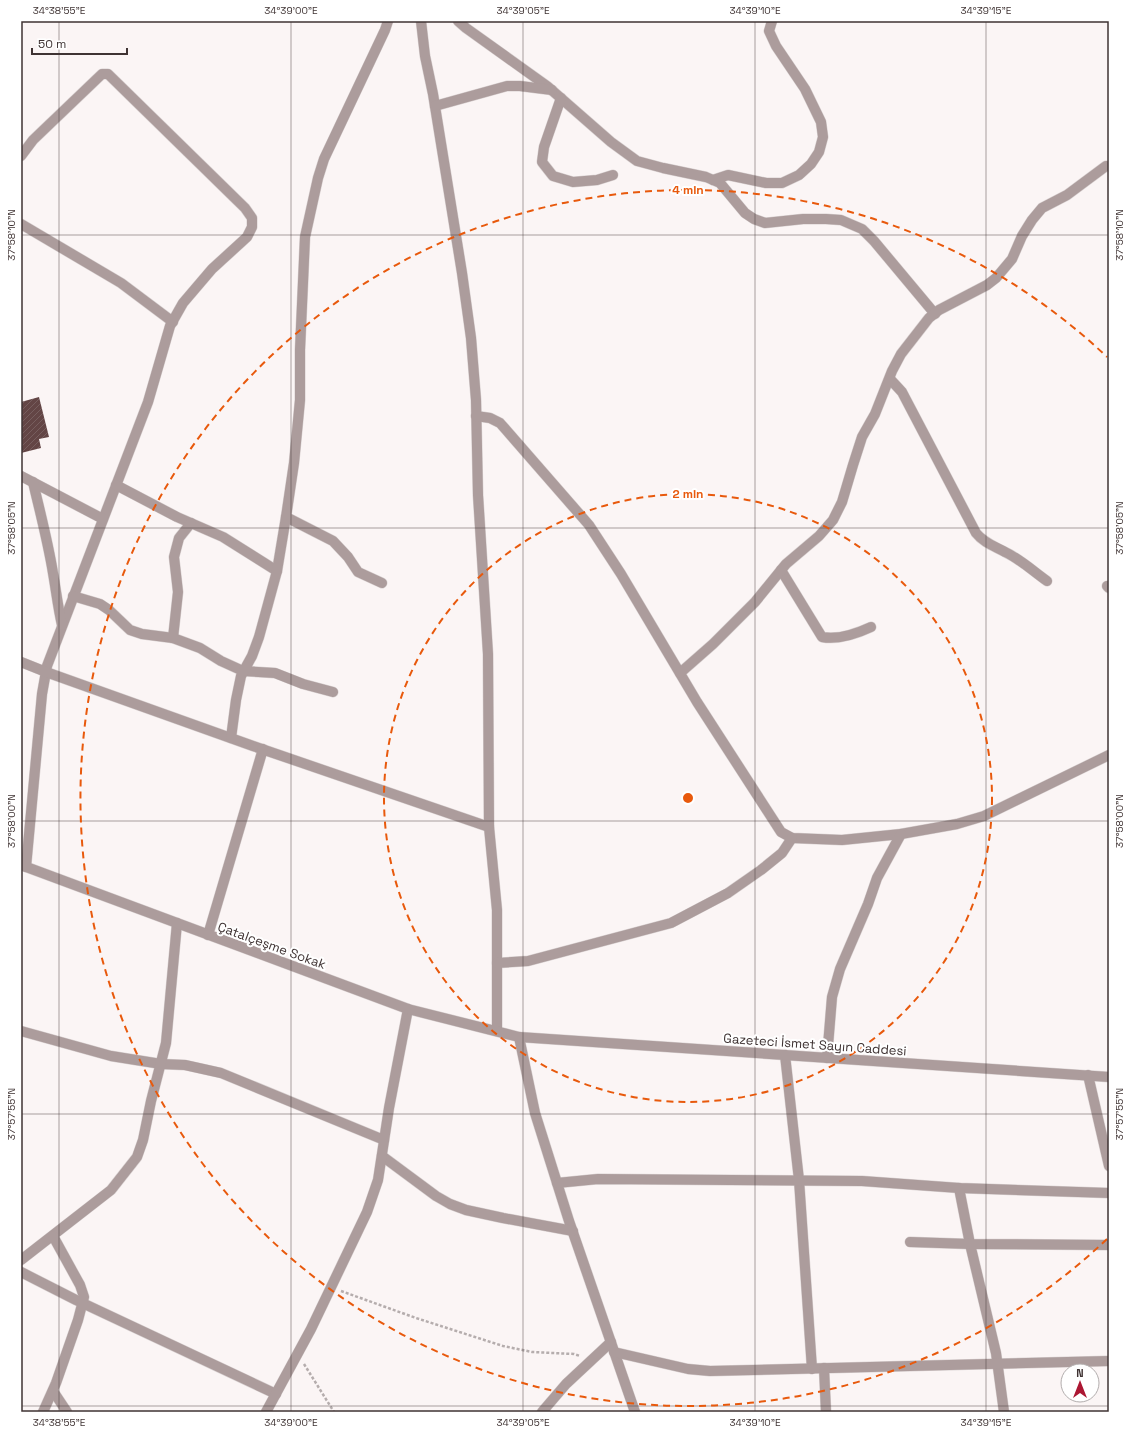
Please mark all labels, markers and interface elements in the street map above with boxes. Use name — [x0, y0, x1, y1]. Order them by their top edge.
text: 34°38'55"E — [33, 4, 86, 17]
text: 34°39'00"E — [264, 4, 318, 17]
text: 34°39'05"E — [496, 4, 550, 17]
text: 34°39'10"E — [729, 4, 781, 17]
text: 34°39'15"E — [961, 4, 1012, 17]
scale bar — [32, 30, 127, 56]
text: 50 m — [38, 36, 66, 52]
text: 4 min — [672, 182, 704, 198]
text: 37°58'10"N — [5, 209, 18, 261]
text: 37°58'10"N — [1113, 209, 1126, 261]
text: 2 min — [672, 486, 704, 502]
text: 37°58'05"N — [5, 501, 18, 555]
text: 37°58'05"N — [1113, 501, 1126, 555]
centre of rings — [681, 791, 695, 805]
text: 37°58'00"N — [5, 794, 18, 848]
text: 37°58'00"N — [1113, 794, 1126, 848]
street label: Çatalçeşme Sokak — [215, 918, 328, 973]
street label: Gazeteci İsmet Sayın Caddesi — [723, 1030, 907, 1059]
text: 37°57'55"N — [5, 1088, 18, 1140]
text: 37°57'55"N — [1113, 1088, 1126, 1140]
north arrow — [1060, 1363, 1100, 1403]
text: N — [1076, 1366, 1084, 1380]
text: 34°38'55"E — [33, 1416, 86, 1429]
text: 34°39'00"E — [264, 1416, 318, 1429]
text: 34°39'05"E — [496, 1416, 550, 1429]
text: 34°39'10"E — [729, 1416, 781, 1429]
text: 34°39'15"E — [961, 1416, 1012, 1429]

